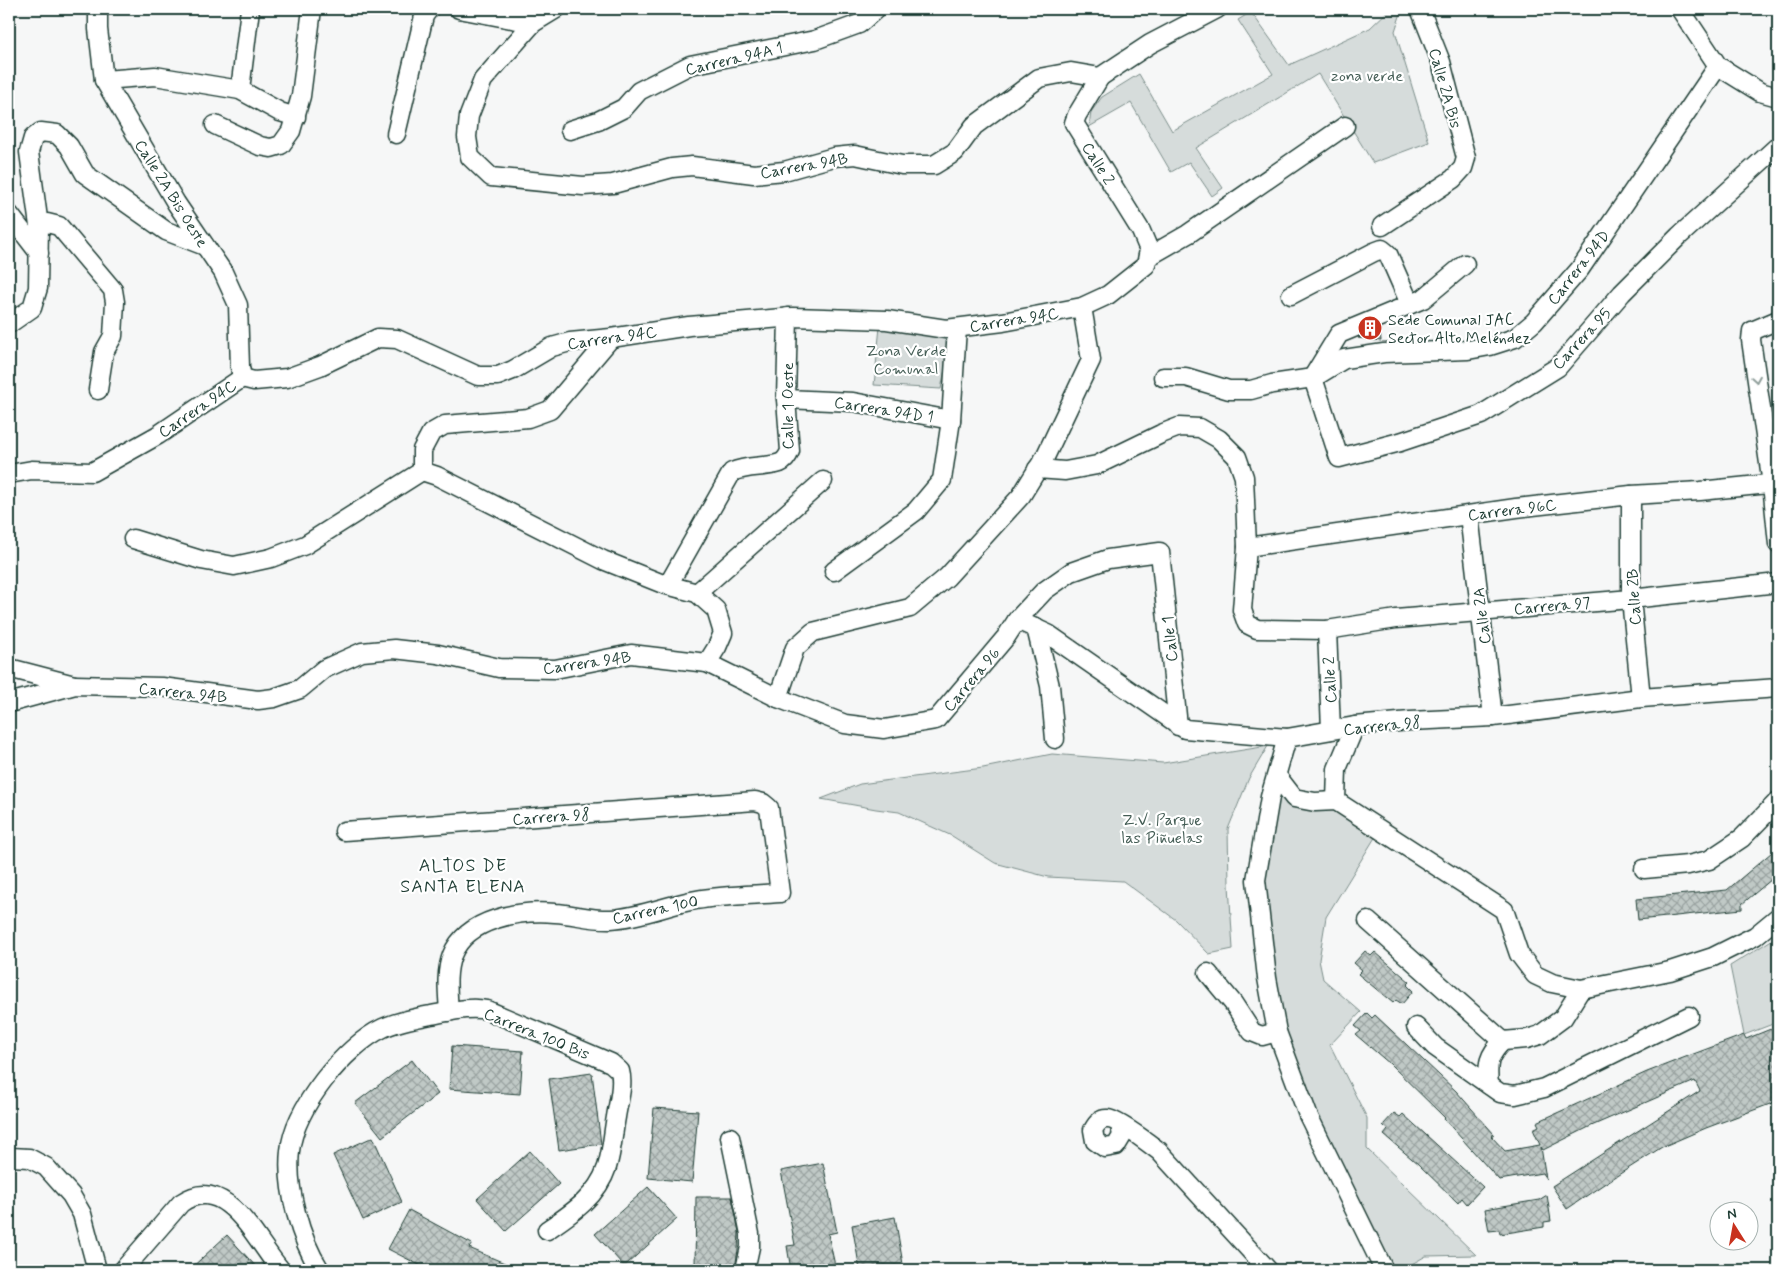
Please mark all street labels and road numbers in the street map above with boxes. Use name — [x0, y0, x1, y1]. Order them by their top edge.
street label: Carrera 94A 1 — [683, 38, 785, 81]
street label: Calle 2A Bis — [1423, 46, 1466, 131]
street label: Calle 2A Bis Oeste — [129, 136, 212, 252]
street label: Calle 2 — [1076, 138, 1119, 189]
street label: Carrera 94B — [759, 148, 850, 185]
street label: Carrera 94D — [1543, 226, 1615, 310]
street label: Carrera 94C — [968, 303, 1060, 338]
street label: Carrera 95 — [1548, 304, 1616, 375]
street label: Carrera 94C — [566, 322, 658, 355]
street label: Calle 1 Oeste — [778, 362, 799, 450]
street label: Carrera 94C — [155, 375, 241, 443]
street label: Carrera 94D 1 — [833, 392, 935, 429]
street label: Carrera 96C — [1467, 495, 1558, 526]
street label: Calle 2B — [1623, 568, 1646, 626]
street label: Calle 2A — [1469, 586, 1496, 645]
street label: Carrera 97 — [1513, 593, 1591, 620]
street label: Calle 1 — [1158, 615, 1183, 663]
street label: Carrera 96 — [939, 643, 1005, 717]
street label: Carrera 94B — [542, 647, 633, 680]
street label: Calle 2 — [1319, 656, 1342, 704]
street label: Carrera 94B — [138, 678, 228, 709]
street label: Carrera 98 — [1342, 712, 1422, 741]
street label: Carrera 98 — [512, 804, 591, 831]
street label: Carrera 100 — [611, 891, 700, 930]
street label: Carrera 100 Bis — [480, 1004, 592, 1065]

